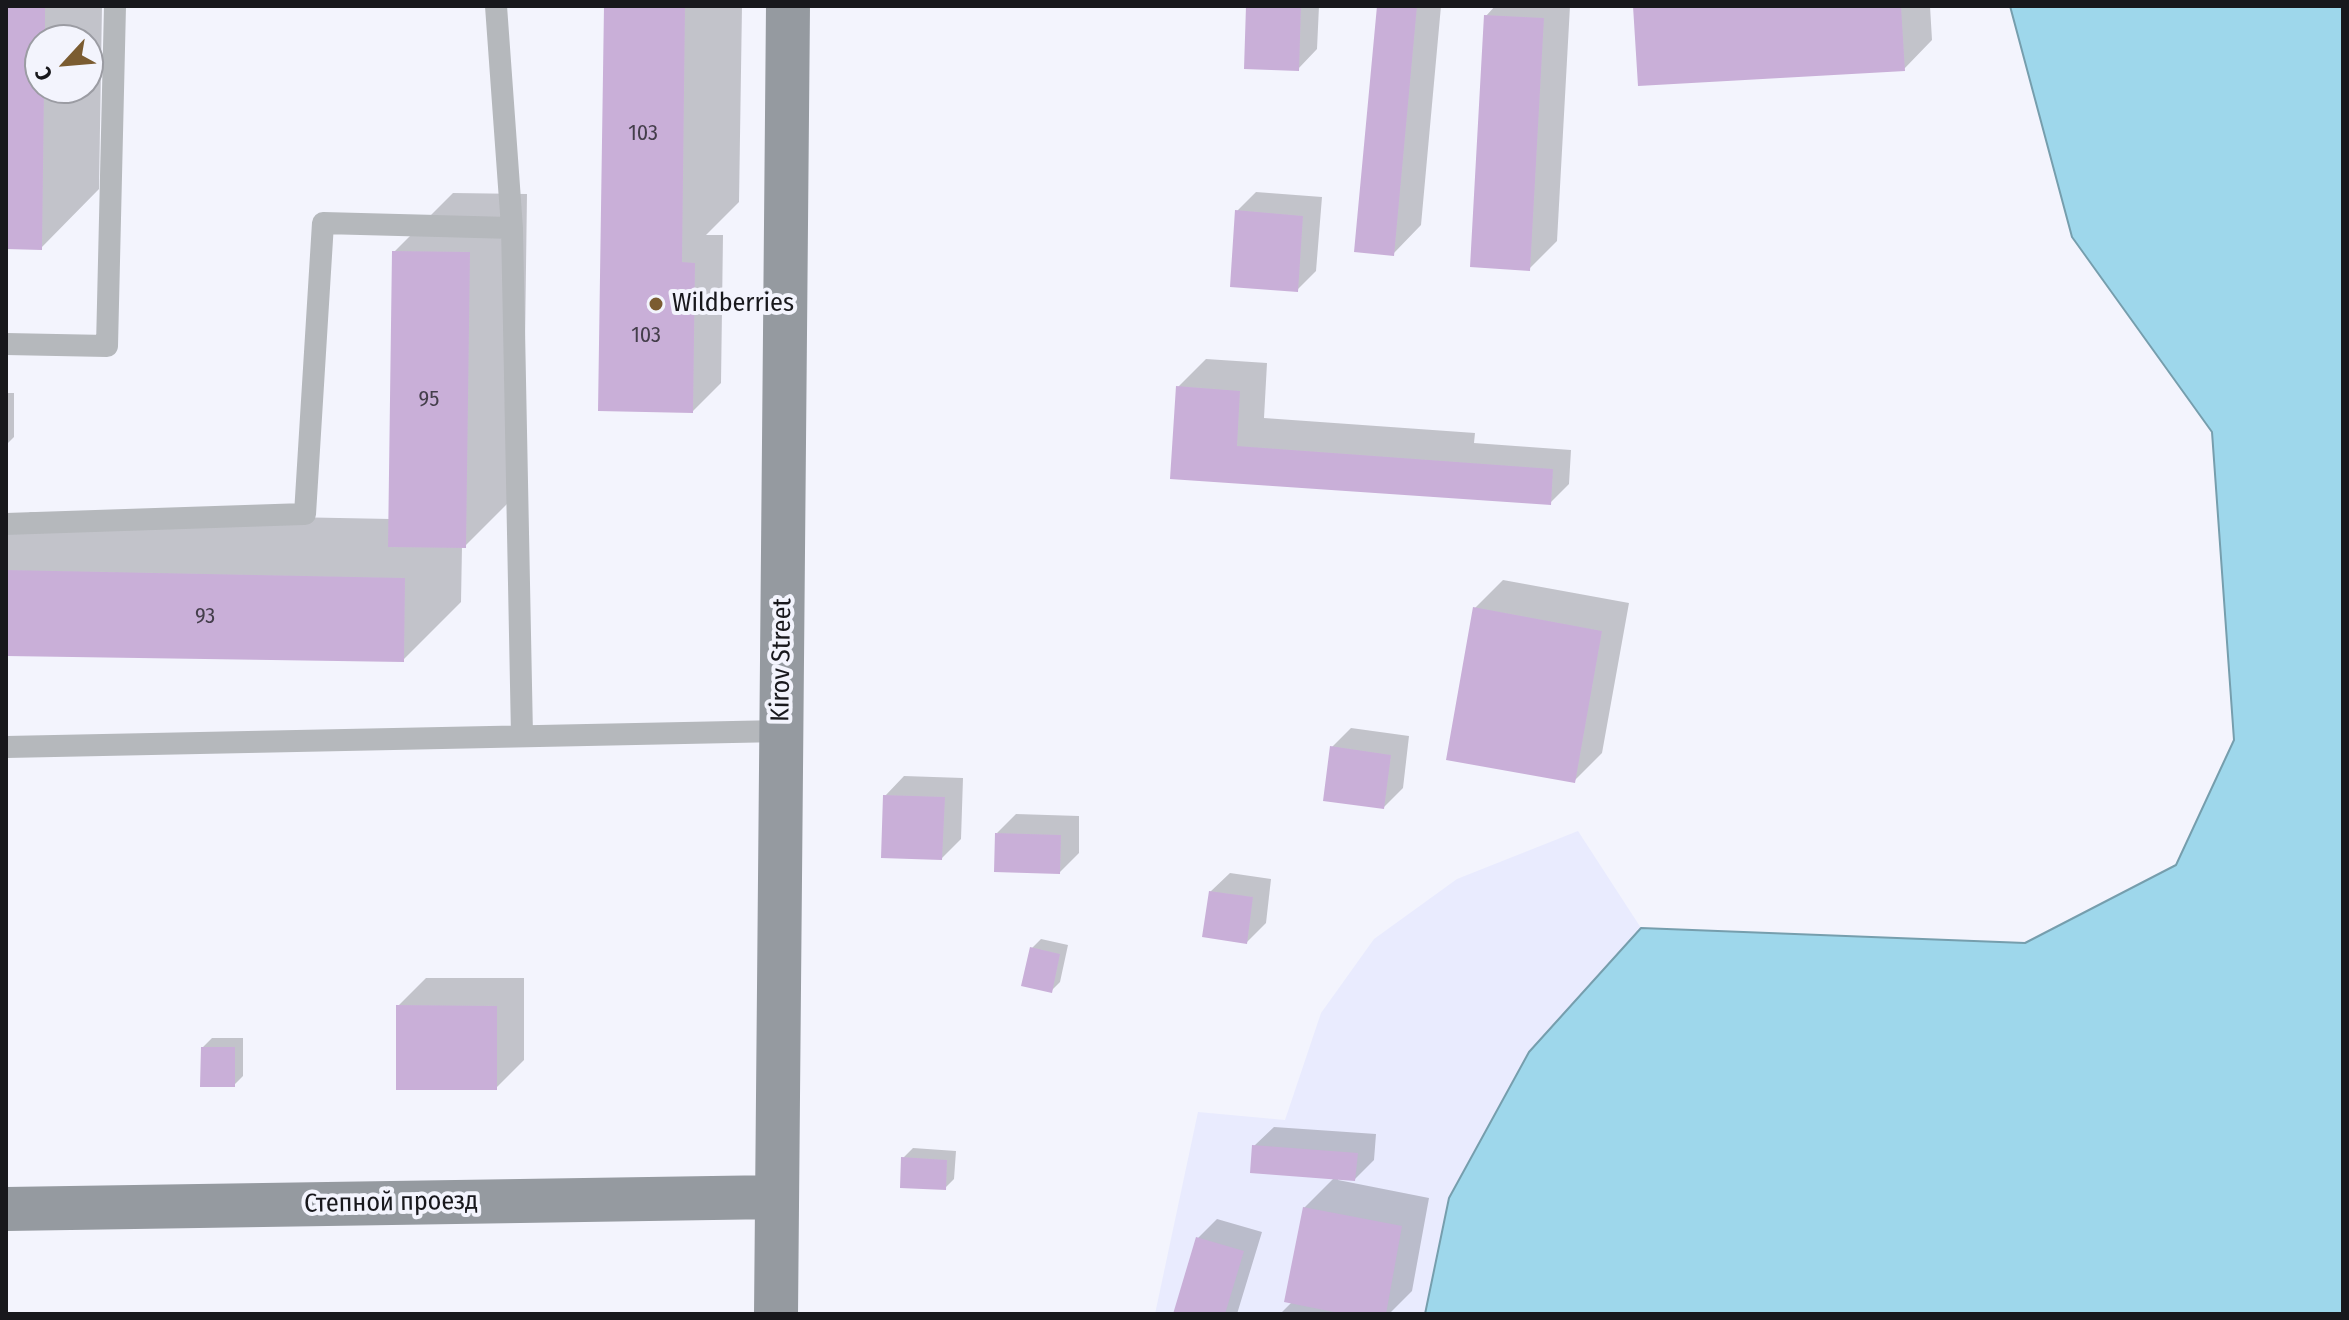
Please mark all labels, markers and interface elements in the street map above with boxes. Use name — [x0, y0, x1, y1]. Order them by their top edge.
north arrow — [24, 24, 104, 104]
text: С — [29, 63, 58, 85]
house number: 103 — [628, 121, 658, 147]
place label: Wildberries — [672, 288, 794, 320]
marker: Wildberries — [647, 295, 665, 313]
house number: 103 — [631, 323, 661, 349]
house number: 95 — [419, 387, 439, 413]
street label: Kirov Street — [765, 598, 799, 722]
house number: 93 — [195, 604, 215, 630]
street label: Степной проезд — [304, 1186, 478, 1220]

